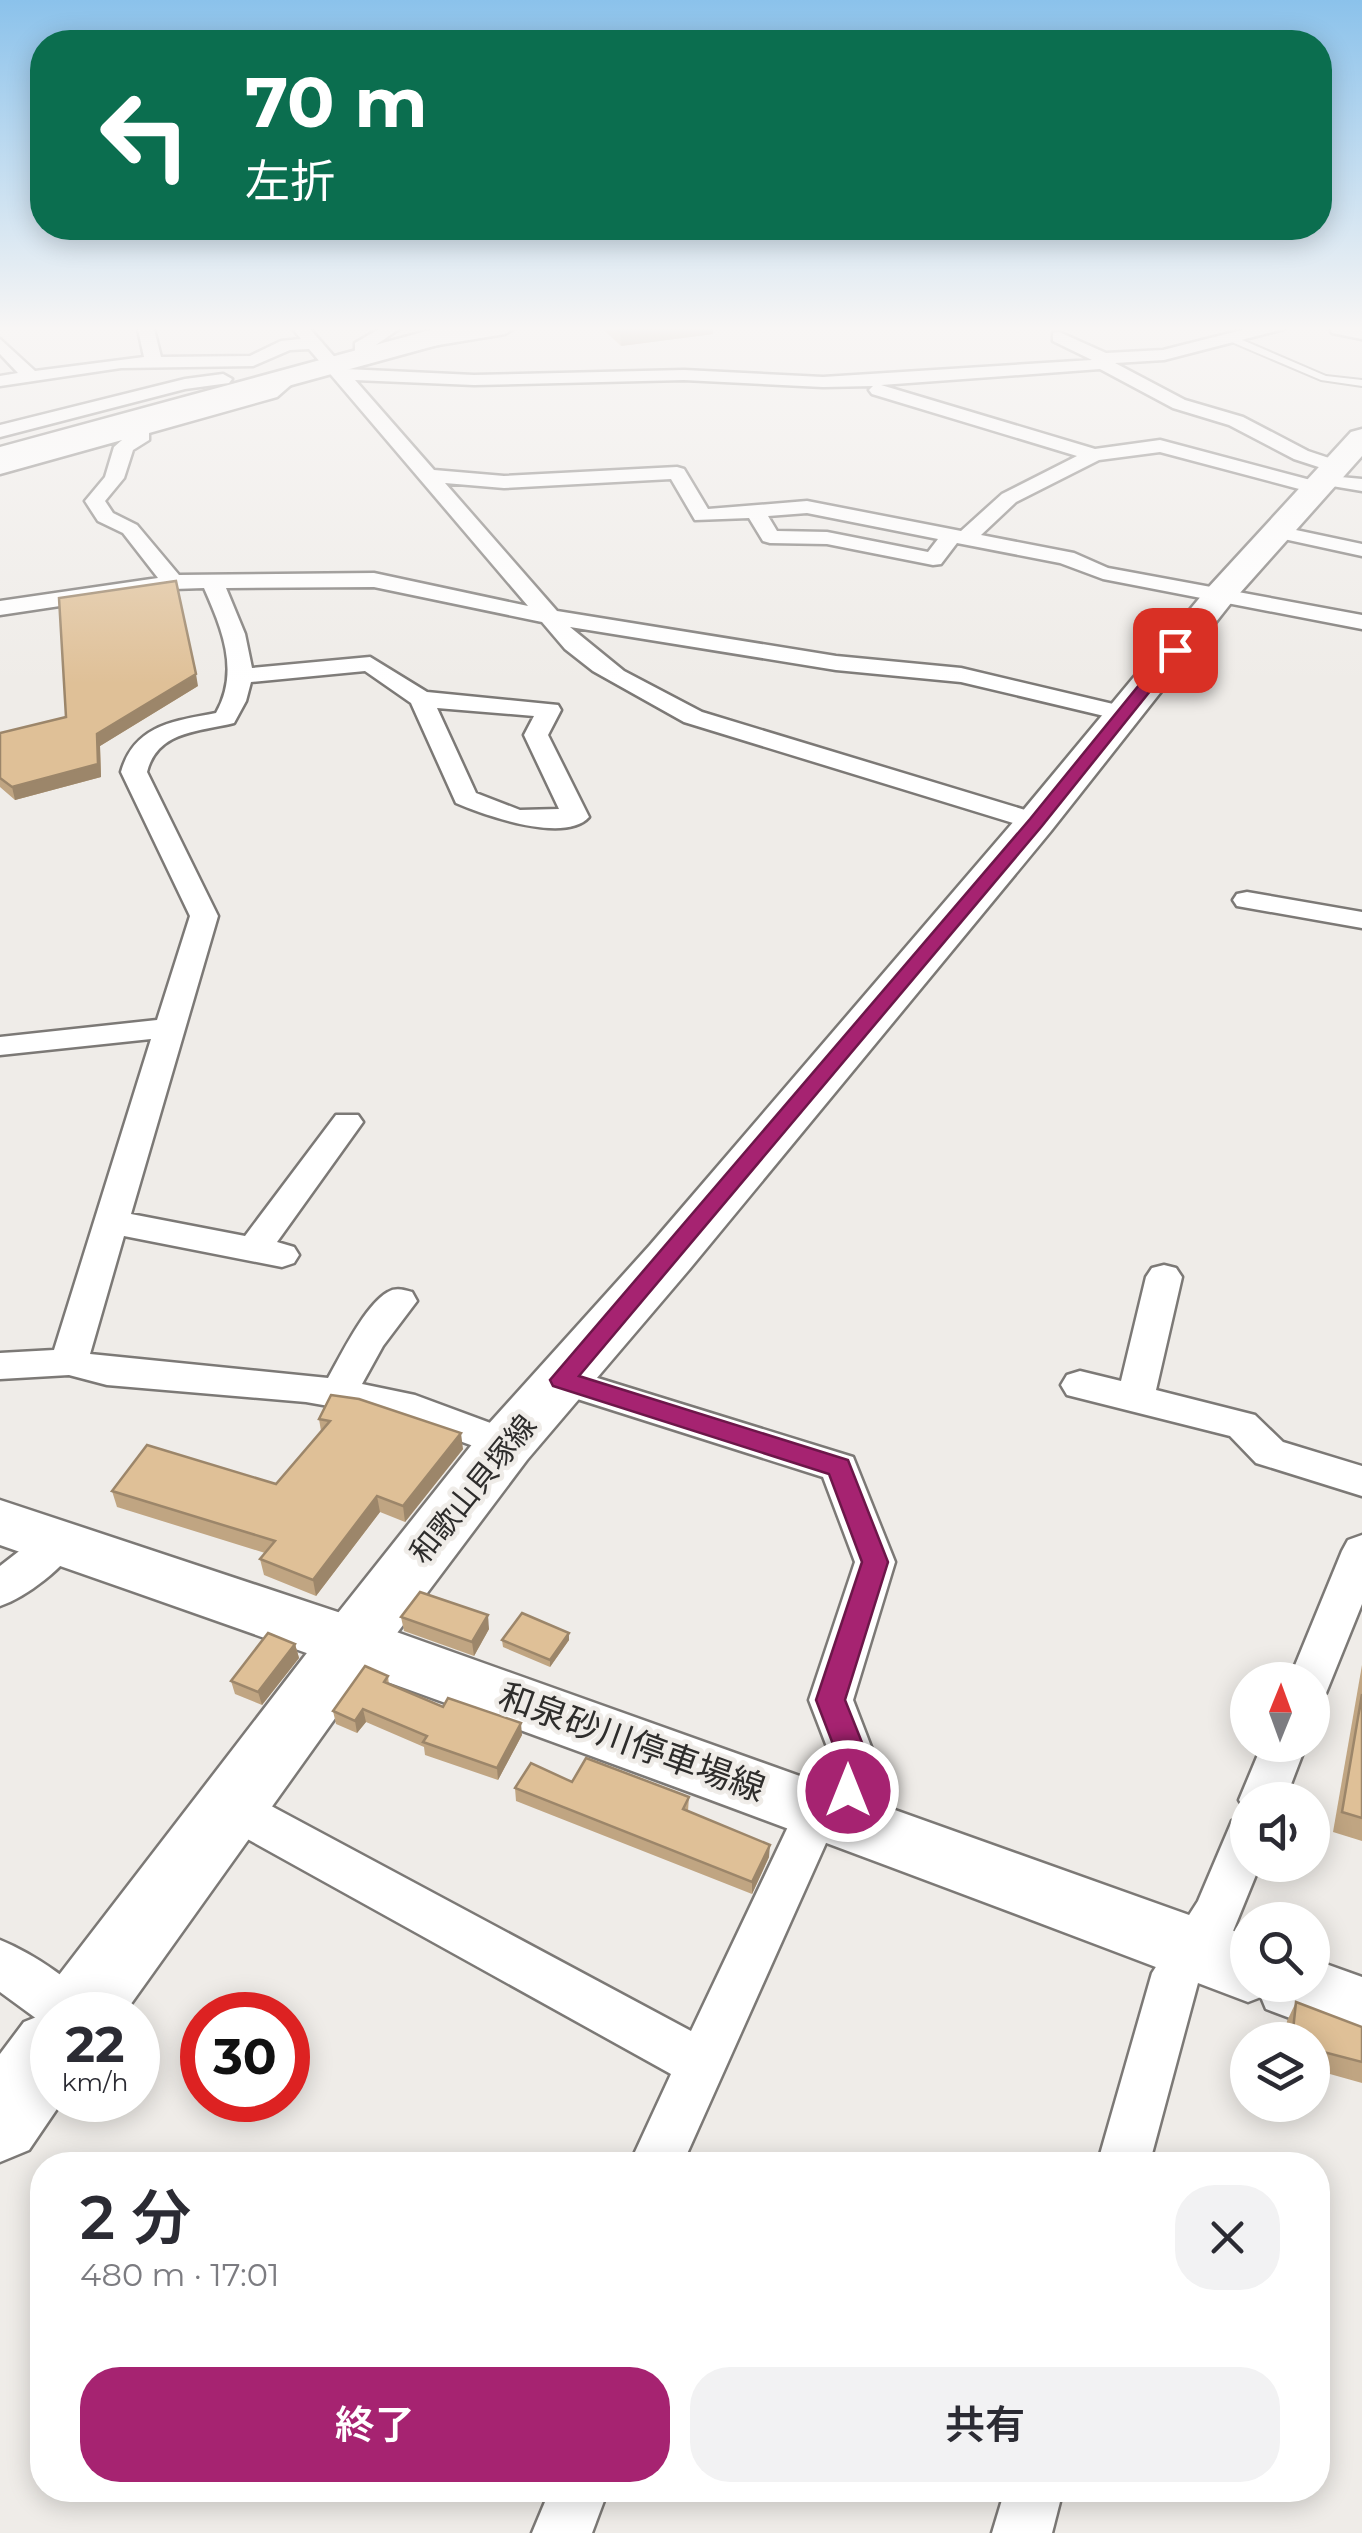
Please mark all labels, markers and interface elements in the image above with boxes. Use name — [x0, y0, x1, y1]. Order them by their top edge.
text: 70 m — [245, 59, 428, 145]
icon: left — [80, 70, 210, 200]
text: 左折 — [245, 153, 335, 208]
pin — [1133, 608, 1218, 693]
icon: arrive — [1148, 623, 1203, 678]
street label: 和歌山貝塚線 — [402, 1407, 544, 1571]
north arrow — [1230, 1662, 1330, 1762]
map controls — [1230, 1662, 1330, 2122]
street label: 和泉砂川停車場線 — [493, 1674, 771, 1810]
position arrow — [796, 1739, 900, 1843]
button: sound — [1230, 1782, 1330, 1882]
button: search — [1230, 1902, 1330, 2002]
speed limit sign: 30 — [180, 1992, 310, 2122]
text: 22 — [66, 2014, 125, 2075]
button: layers — [1230, 2022, 1330, 2122]
text: km/h — [62, 2067, 128, 2097]
text: 2 分 — [80, 2181, 191, 2254]
button: close — [1175, 2185, 1280, 2290]
text: 480 m · 17:01 — [80, 2255, 280, 2294]
button: 終了 — [80, 2367, 670, 2482]
button: 共有 — [690, 2367, 1280, 2482]

